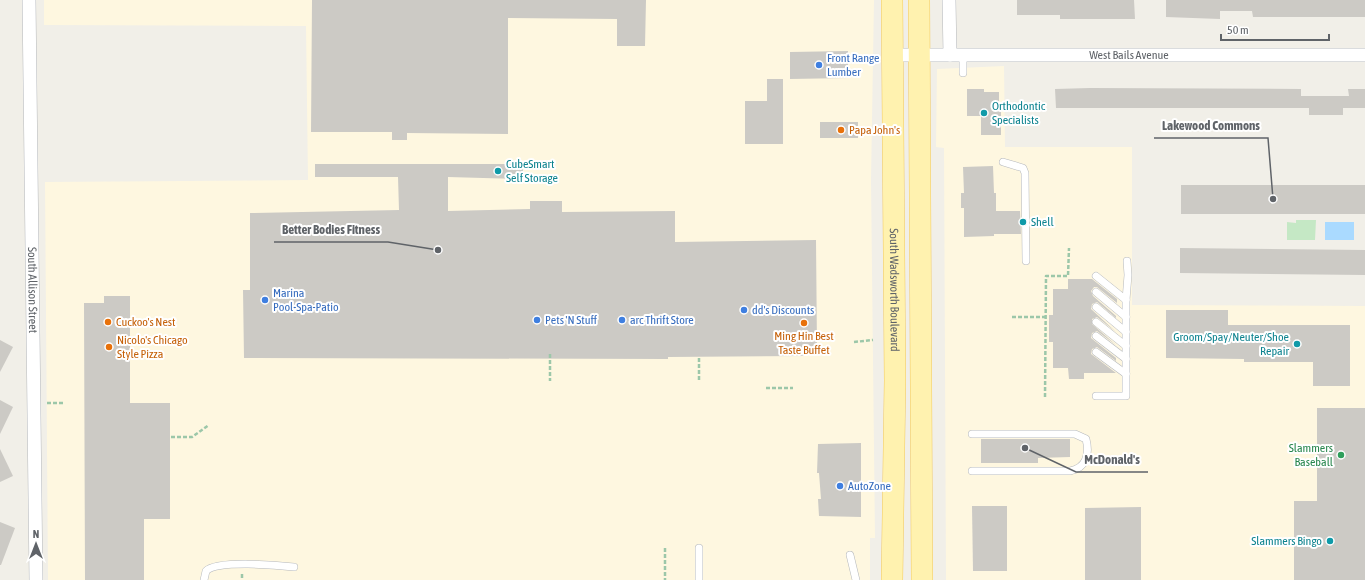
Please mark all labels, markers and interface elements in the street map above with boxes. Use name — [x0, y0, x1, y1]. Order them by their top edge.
scale bar — [1221, 16, 1329, 42]
text: 50 m — [1227, 23, 1249, 37]
street label: West Bails Avenue — [1089, 48, 1169, 62]
place label: Front Range Lumber — [827, 51, 879, 79]
marker: Front Range Lumber — [814, 60, 824, 70]
place label: Orthodontic Specialists — [992, 99, 1046, 127]
marker: Orthodontic Specialists — [979, 108, 989, 118]
callout: Lakewood Commons — [1154, 113, 1268, 138]
text: Lakewood Commons — [1162, 118, 1260, 133]
place label: Papa John's — [849, 123, 900, 137]
marker: Papa John's — [836, 125, 846, 135]
place label: CubeSmart Self Storage — [506, 157, 558, 185]
marker: CubeSmart Self Storage — [493, 166, 503, 176]
place label: Shell — [1031, 215, 1054, 229]
callout: Better Bodies Fitness — [274, 217, 388, 242]
marker: Shell — [1018, 217, 1028, 227]
text: Better Bodies Fitness — [282, 222, 380, 237]
street label: South Wadsworth Boulevard — [887, 228, 902, 352]
street label: South Allison Street — [25, 247, 40, 334]
place label: Marina Pool-Spa-Patio — [273, 286, 339, 314]
marker: Marina Pool-Spa-Patio — [260, 295, 270, 305]
place label: dd's Discounts — [752, 303, 814, 317]
marker: dd's Discounts — [739, 305, 749, 315]
place label: Pets 'N Stuff — [545, 313, 598, 327]
place label: arc Thrift Store — [630, 313, 694, 327]
place label: Cuckoo's Nest — [116, 315, 176, 329]
marker: Pets 'N Stuff — [532, 315, 542, 325]
marker: arc Thrift Store — [617, 315, 627, 325]
marker: Cuckoo's Nest — [103, 317, 113, 327]
marker: Ming Hin Best Taste Buffet — [799, 318, 809, 328]
place label: Ming Hin Best Taste Buffet — [774, 329, 834, 357]
place label: Groom/Spay/Neuter/Shoe Repair — [1173, 330, 1289, 358]
place label: Nicolo's Chicago Style Pizza — [117, 333, 188, 361]
marker: Groom/Spay/Neuter/Shoe Repair — [1292, 339, 1302, 349]
marker: Nicolo's Chicago Style Pizza — [104, 342, 114, 352]
place label: Slammers Baseball — [1289, 441, 1334, 469]
callout: McDonald's — [1076, 447, 1148, 472]
marker: Slammers Baseball — [1336, 450, 1346, 460]
text: McDonald's — [1084, 452, 1140, 467]
place label: AutoZone — [848, 479, 891, 493]
marker: AutoZone — [835, 481, 845, 491]
north arrow — [16, 524, 56, 564]
text: N — [33, 528, 39, 540]
place label: Slammers Bingo — [1251, 534, 1322, 548]
marker: Slammers Bingo — [1325, 536, 1335, 546]

